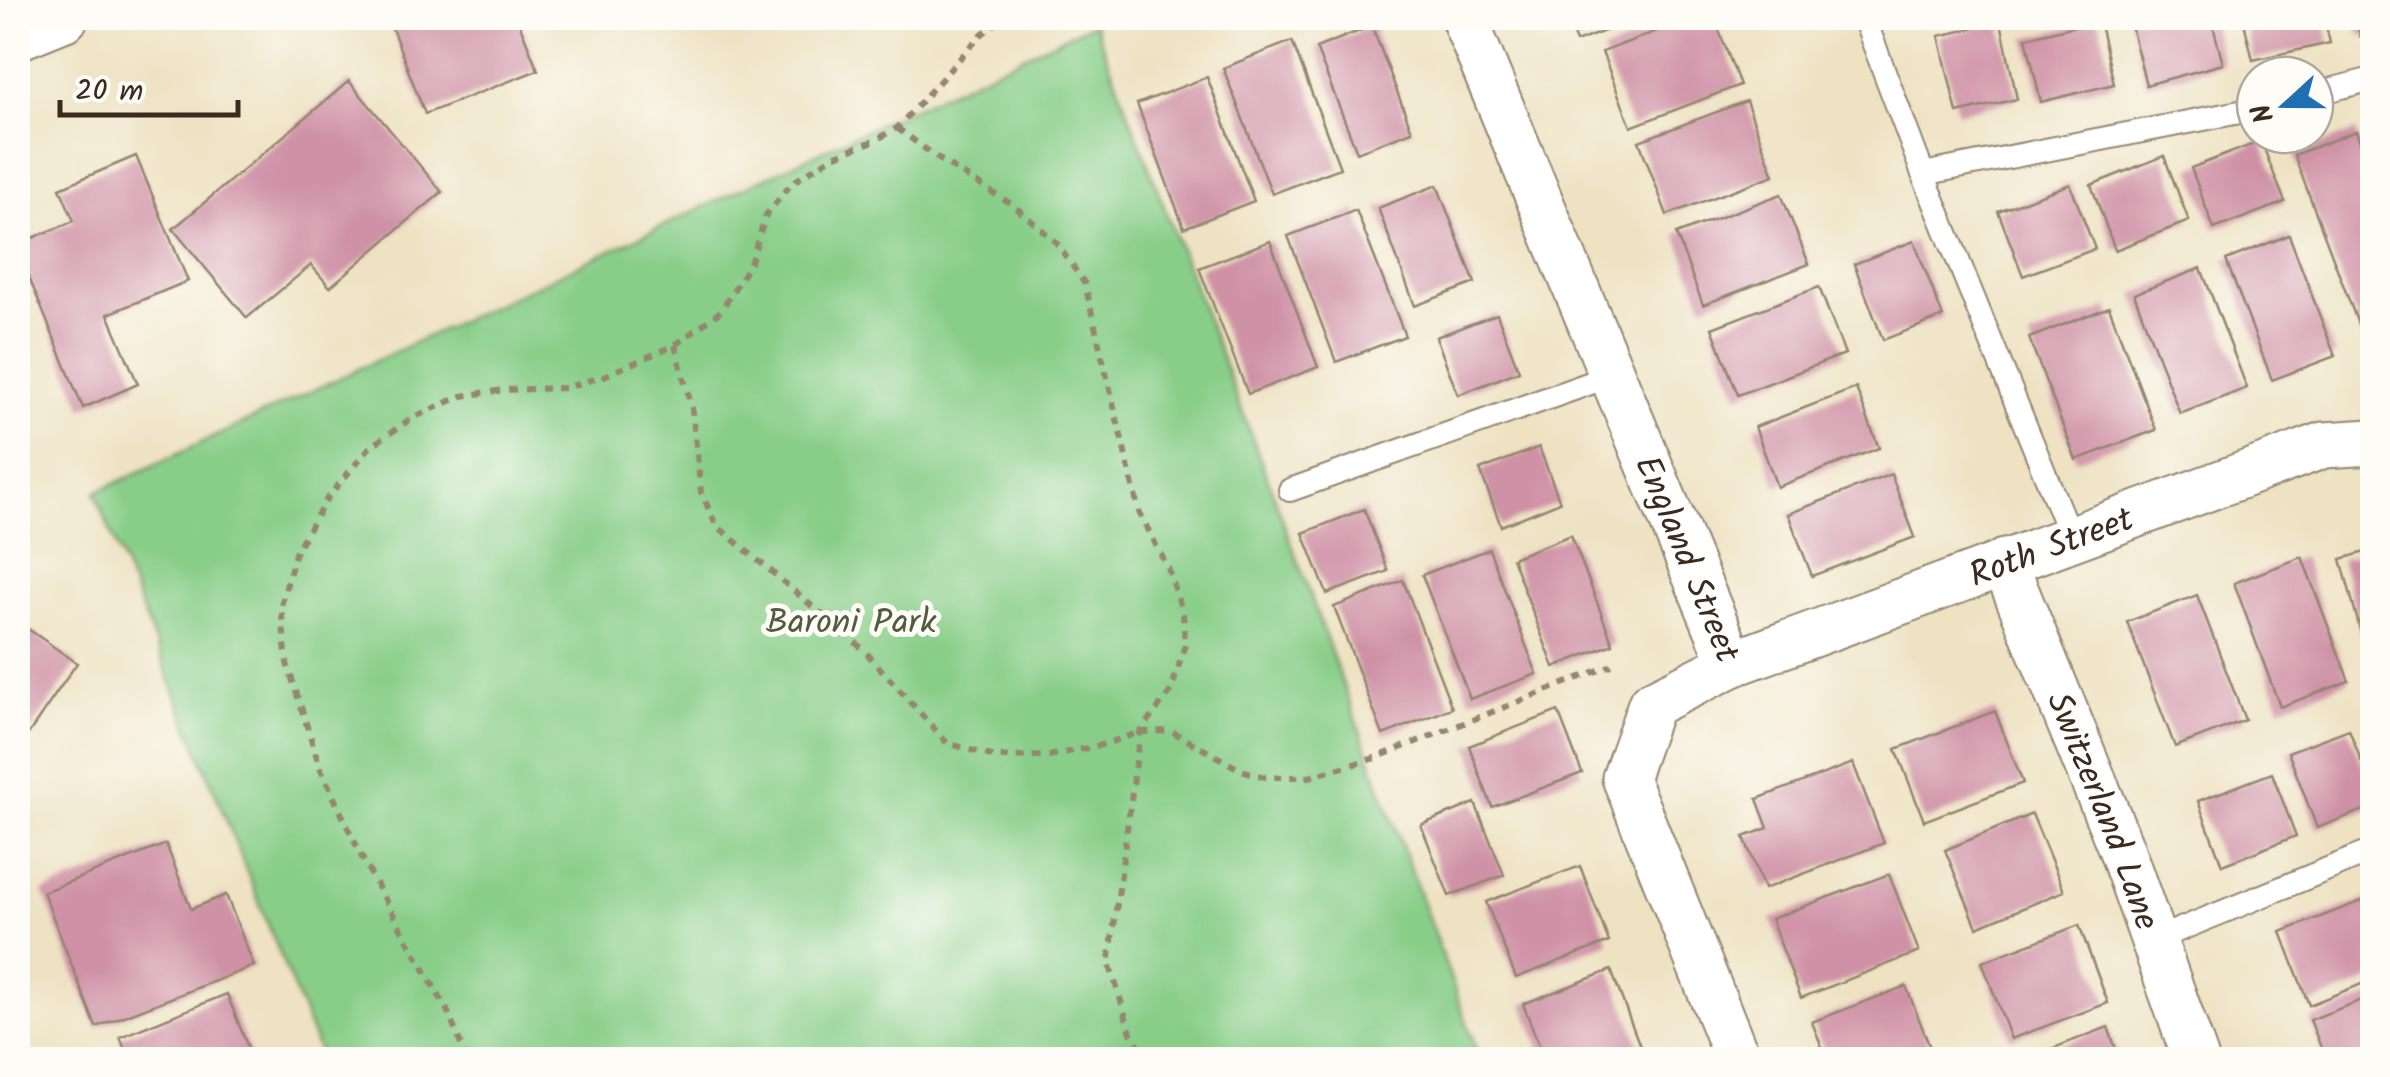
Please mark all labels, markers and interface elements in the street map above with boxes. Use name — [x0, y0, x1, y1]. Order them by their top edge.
scale bar — [60, 55, 238, 117]
north arrow — [2235, 55, 2335, 155]
text: 20 m — [75, 68, 143, 116]
text: N — [2240, 96, 2288, 129]
street label: England Street — [1617, 447, 1754, 672]
street label: Roth Street — [1962, 493, 2142, 605]
park label: Baroni Park — [766, 596, 937, 652]
street label: Switzerland Lane — [2029, 684, 2173, 939]

